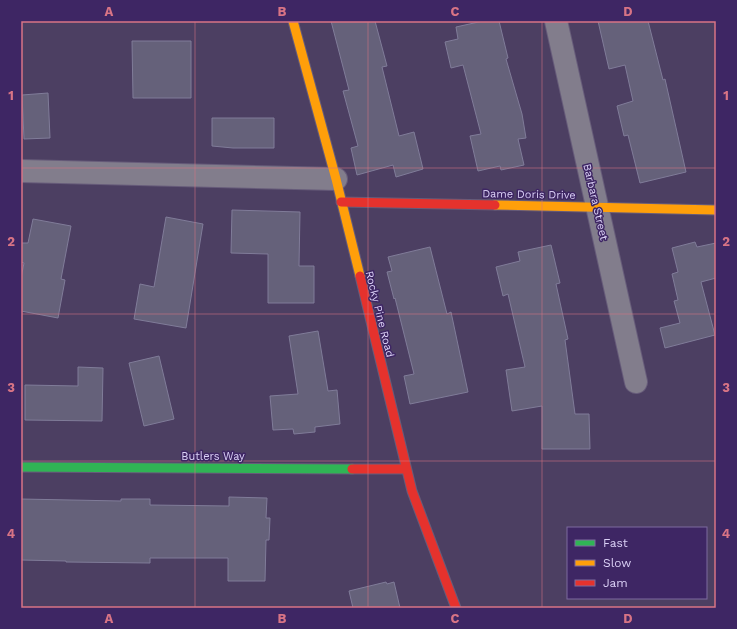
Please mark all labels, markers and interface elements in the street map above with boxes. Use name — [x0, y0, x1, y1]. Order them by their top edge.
text: A — [105, 4, 114, 19]
text: B — [278, 4, 287, 19]
text: C — [451, 4, 460, 19]
text: D — [623, 4, 633, 19]
text: 1 — [8, 88, 14, 103]
text: 1 — [723, 88, 729, 103]
street label: Barbara Street — [580, 163, 611, 242]
street label: Dame Doris Drive — [482, 187, 576, 202]
text: 2 — [7, 234, 15, 249]
text: 2 — [722, 234, 730, 249]
street label: Rocky Pine Road — [362, 270, 397, 359]
text: 3 — [7, 380, 15, 395]
text: 3 — [722, 380, 730, 395]
street label: Butlers Way — [181, 450, 245, 463]
text: 4 — [7, 526, 16, 541]
text: 4 — [722, 526, 731, 541]
legend — [567, 527, 707, 599]
text: Fast — [603, 536, 628, 550]
text: Slow — [603, 556, 631, 570]
text: Jam — [603, 576, 628, 590]
text: A — [105, 611, 114, 626]
text: B — [278, 611, 287, 626]
text: C — [451, 611, 460, 626]
text: D — [623, 611, 633, 626]

